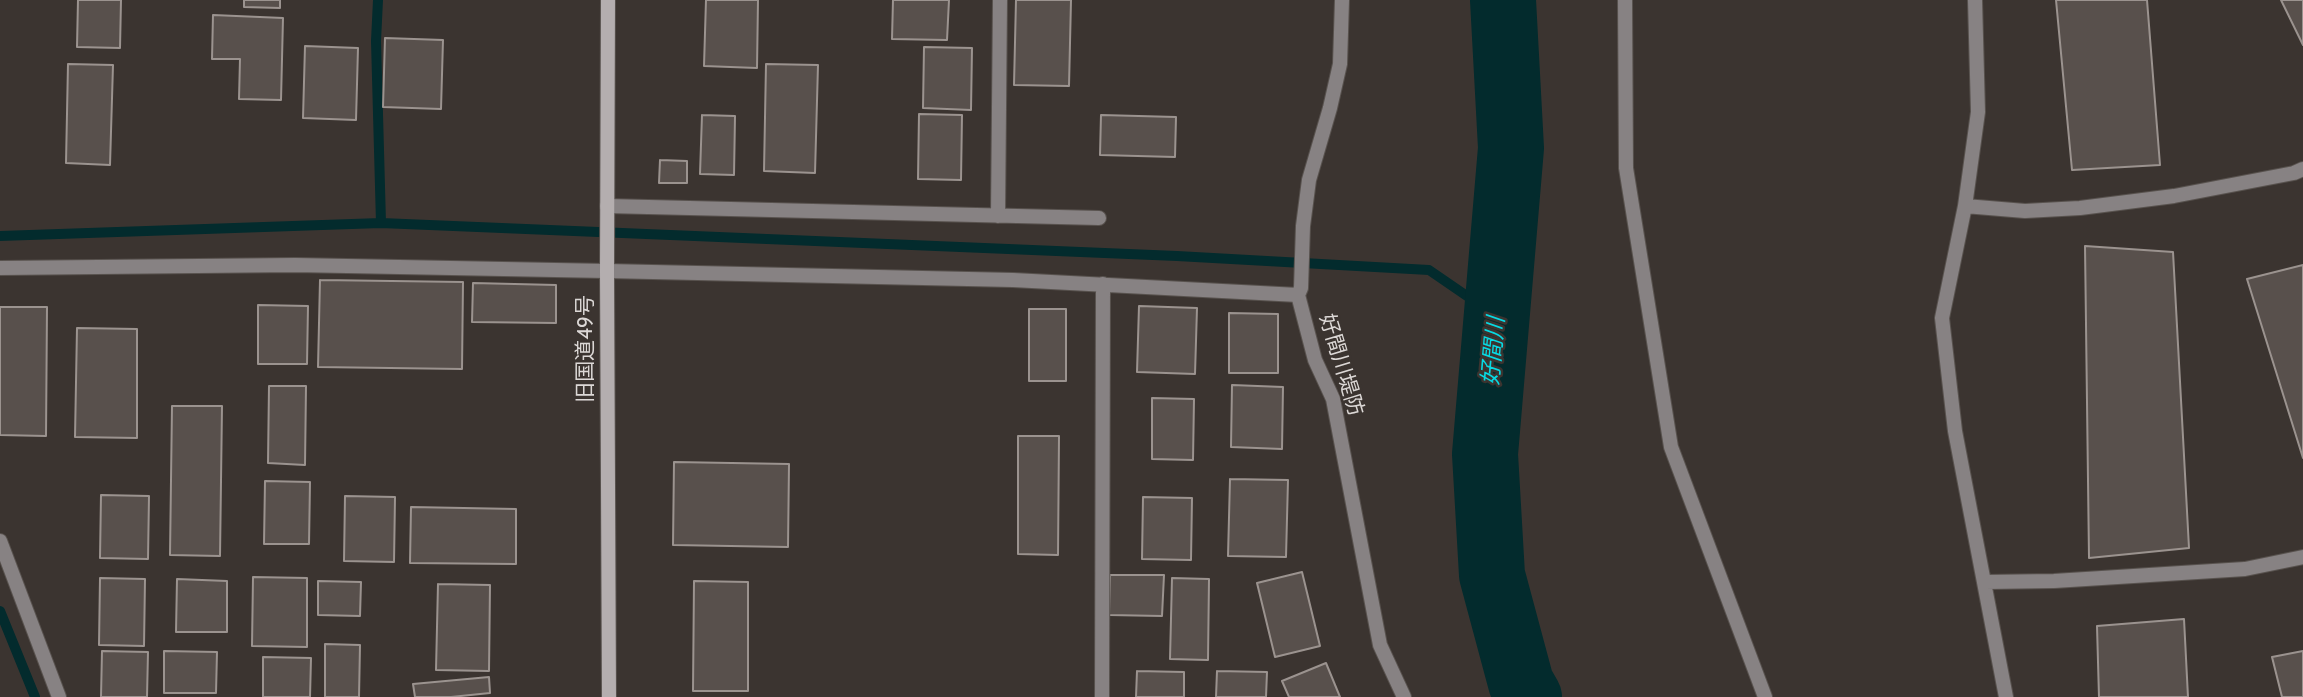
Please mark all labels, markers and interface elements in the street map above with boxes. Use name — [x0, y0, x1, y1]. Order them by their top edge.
street label: 旧国道49号 — [573, 295, 599, 403]
street label: 好間川堤防 — [1314, 311, 1368, 419]
water label: 好間川 — [1477, 315, 1511, 387]

